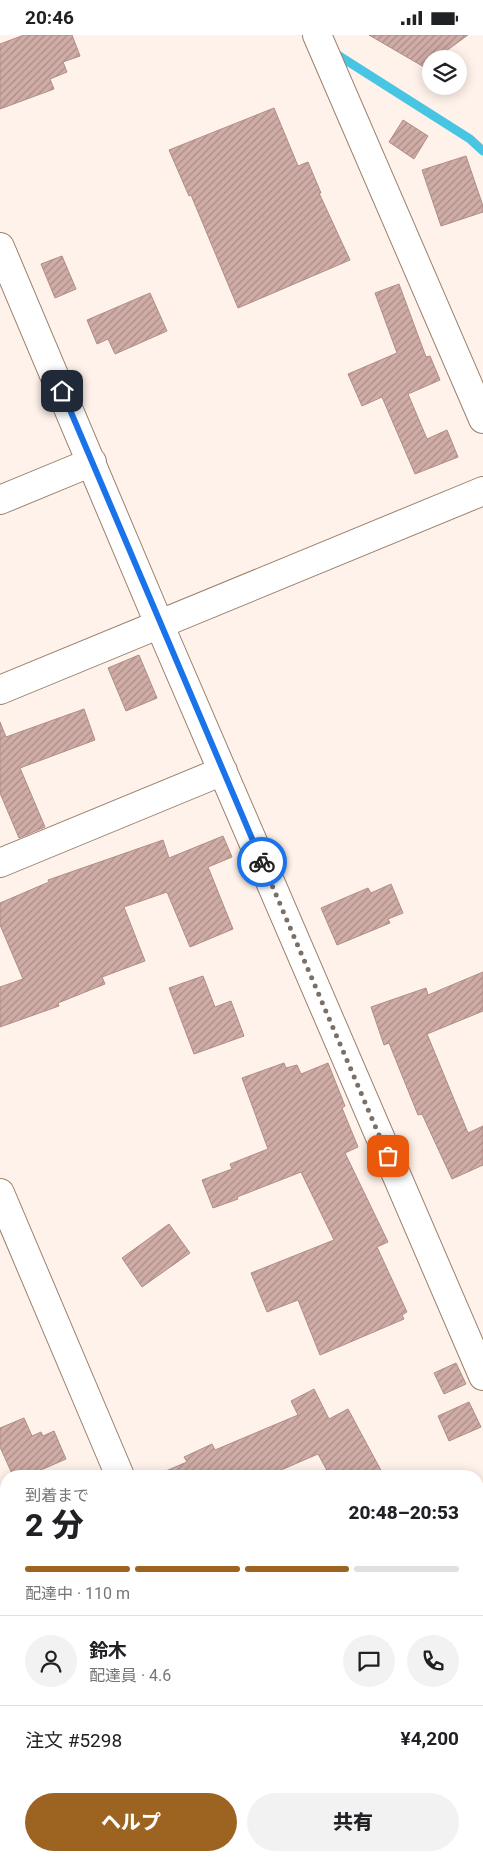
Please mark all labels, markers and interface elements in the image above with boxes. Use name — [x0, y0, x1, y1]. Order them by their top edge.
text: 20:46 — [25, 6, 74, 29]
map controls — [422, 50, 467, 95]
button: layers — [422, 50, 467, 95]
pin — [41, 370, 83, 412]
icon: home — [48, 377, 76, 405]
courier — [237, 837, 287, 887]
icon: bike — [248, 848, 276, 876]
pin — [367, 1135, 409, 1177]
icon: bag — [374, 1142, 402, 1170]
text: 到着まで — [25, 1486, 89, 1505]
text: 20:48–20:53 — [348, 1501, 459, 1524]
text: 2 分 — [25, 1506, 83, 1544]
text: 配達中 · 110 m — [25, 1584, 130, 1603]
button: person — [25, 1635, 77, 1687]
button: chat — [343, 1635, 395, 1687]
button: phone — [407, 1635, 459, 1687]
text: 鈴木 — [89, 1639, 127, 1662]
text: 配達員 · 4.6 — [89, 1666, 171, 1685]
text: ¥4,200 — [401, 1727, 459, 1750]
text: 注文 #5298 — [25, 1729, 122, 1752]
button: ヘルプ — [25, 1793, 237, 1851]
button: 共有 — [247, 1793, 459, 1851]

